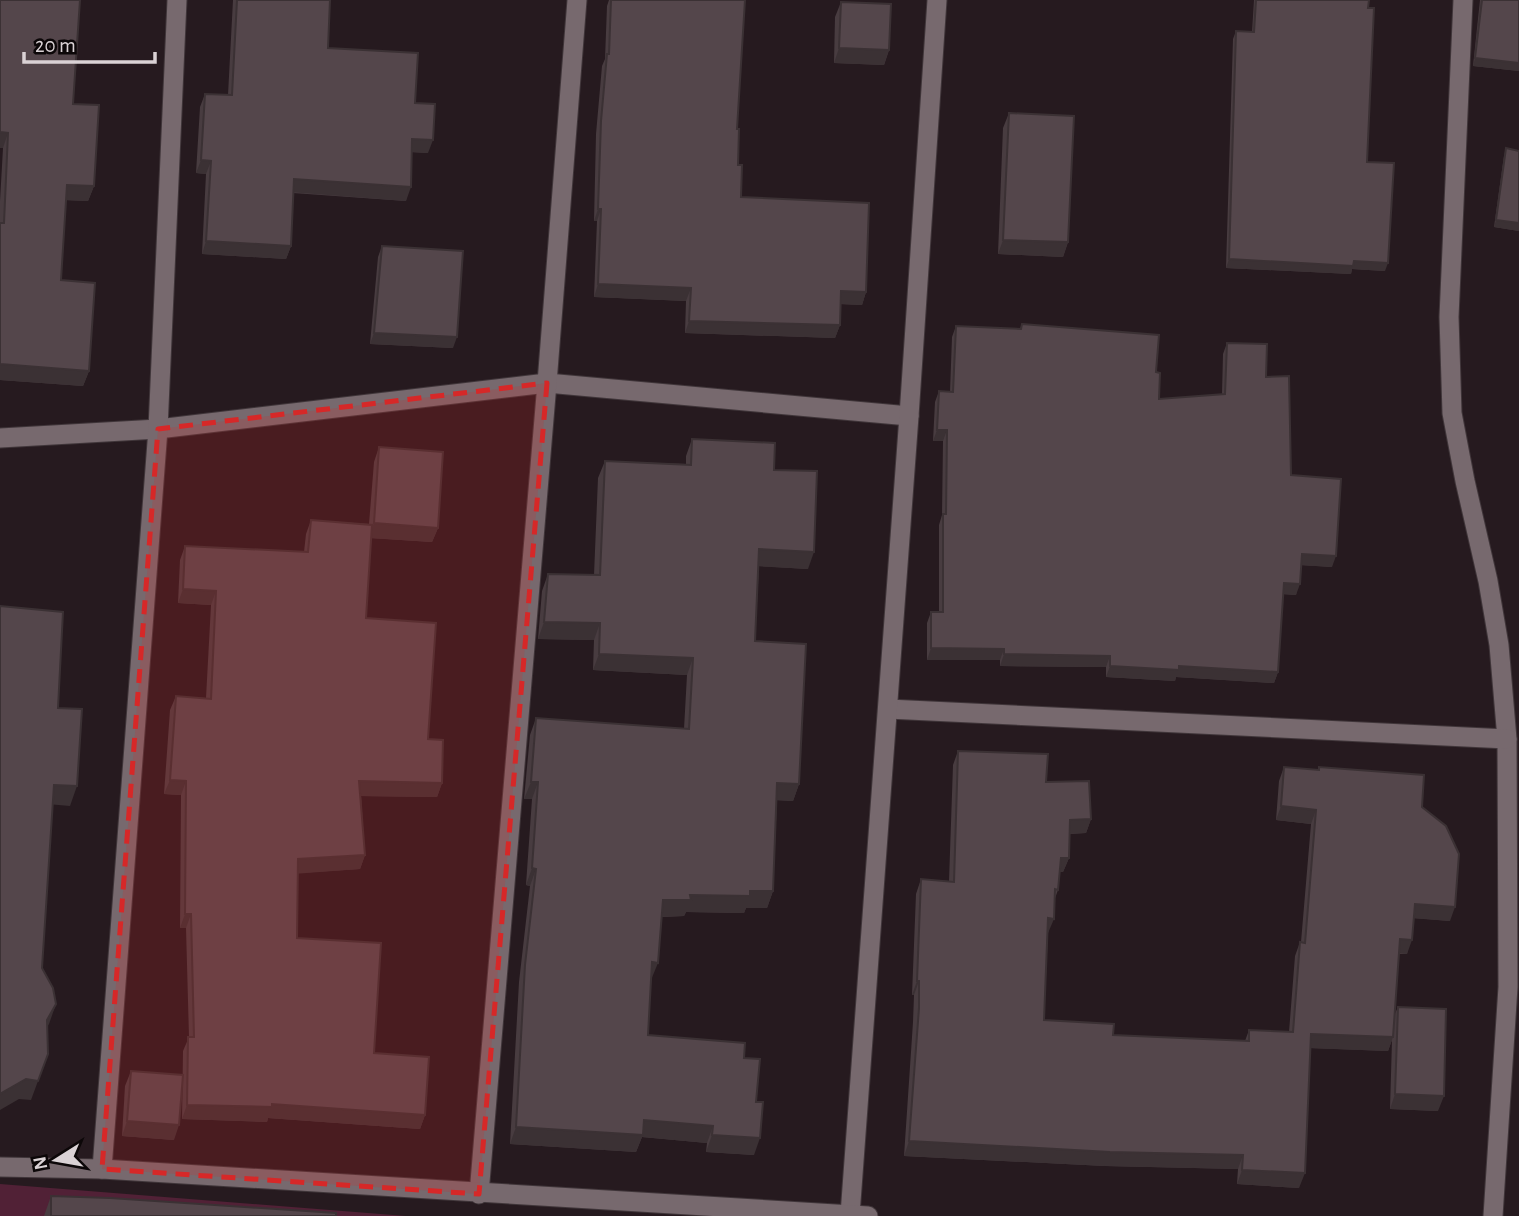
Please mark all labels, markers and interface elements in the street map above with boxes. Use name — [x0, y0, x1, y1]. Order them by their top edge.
scale bar — [24, 21, 156, 65]
text: 20 m — [35, 35, 76, 56]
north arrow — [21, 1125, 91, 1195]
text: N — [30, 1155, 51, 1171]

